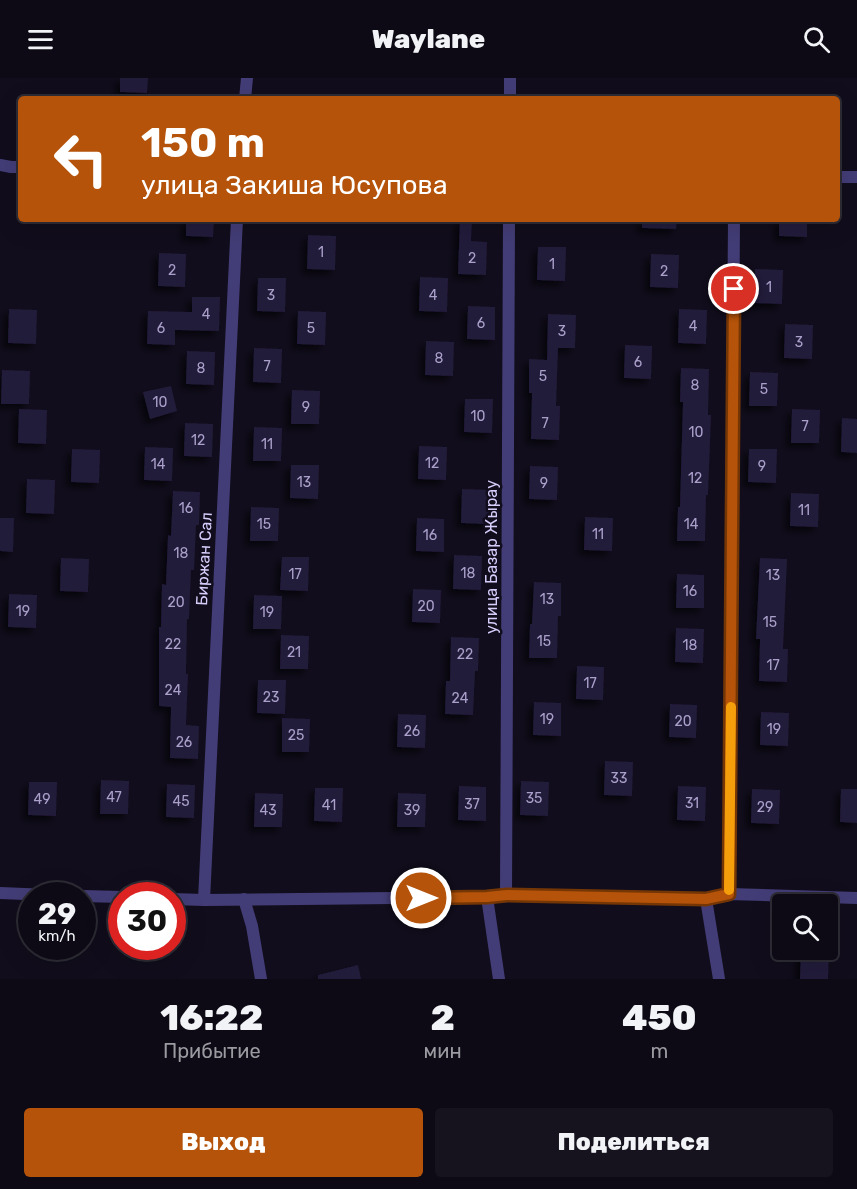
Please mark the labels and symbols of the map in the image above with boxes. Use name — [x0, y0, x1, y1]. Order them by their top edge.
house number: 1 — [318, 244, 324, 261]
house number: 2 — [468, 250, 476, 267]
house number: 1 — [549, 256, 555, 273]
house number: 2 — [168, 262, 176, 279]
house number: 2 — [660, 263, 668, 280]
pin — [708, 263, 759, 314]
house number: 1 — [766, 279, 772, 296]
house number: 3 — [267, 287, 275, 304]
house number: 4 — [429, 287, 438, 304]
house number: 4 — [202, 306, 211, 323]
house number: 6 — [477, 315, 485, 332]
house number: 4 — [689, 318, 698, 335]
house number: 6 — [157, 320, 165, 337]
house number: 5 — [307, 320, 315, 337]
house number: 3 — [558, 323, 566, 340]
house number: 3 — [795, 334, 803, 351]
house number: 8 — [435, 350, 444, 367]
house number: 6 — [634, 354, 642, 371]
house number: 7 — [263, 358, 271, 375]
house number: 8 — [197, 360, 206, 377]
house number: 5 — [539, 368, 547, 385]
house number: 8 — [691, 377, 700, 394]
house number: 5 — [760, 381, 768, 398]
house number: 10 — [153, 394, 168, 411]
house number: 9 — [302, 399, 310, 416]
house number: 10 — [471, 408, 486, 425]
house number: 7 — [541, 415, 549, 432]
house number: 7 — [801, 418, 809, 435]
house number: 10 — [689, 424, 704, 441]
house number: 12 — [191, 432, 205, 449]
house number: 11 — [261, 436, 273, 453]
house number: 12 — [425, 455, 439, 472]
house number: 14 — [151, 456, 166, 473]
house number: 9 — [758, 458, 766, 475]
house number: 12 — [688, 470, 702, 487]
house number: 13 — [297, 474, 311, 491]
house number: 9 — [540, 475, 548, 492]
street label: улица Базар Жырау — [482, 480, 501, 634]
house number: 16 — [179, 500, 193, 517]
house number: 11 — [798, 502, 810, 519]
street label: Биржан Сал — [192, 512, 216, 606]
house number: 15 — [257, 516, 271, 533]
house number: 14 — [684, 516, 699, 533]
house number: 11 — [592, 526, 604, 543]
house number: 16 — [423, 527, 437, 544]
house number: 18 — [174, 545, 189, 562]
house number: 18 — [461, 565, 476, 582]
house number: 17 — [288, 566, 302, 583]
house number: 13 — [766, 567, 780, 584]
house number: 16 — [683, 583, 697, 600]
house number: 13 — [540, 591, 554, 608]
house number: 20 — [167, 594, 185, 611]
house number: 20 — [417, 598, 435, 615]
house number: 19 — [16, 603, 30, 620]
house number: 19 — [260, 604, 274, 621]
house number: 15 — [763, 614, 777, 631]
house number: 15 — [537, 633, 551, 650]
house number: 22 — [165, 636, 181, 653]
house number: 18 — [683, 637, 698, 654]
house number: 21 — [287, 644, 301, 661]
house number: 22 — [457, 646, 473, 663]
house number: 17 — [766, 657, 780, 674]
house number: 17 — [583, 675, 597, 692]
house number: 24 — [165, 682, 182, 699]
house number: 23 — [263, 689, 279, 706]
house number: 24 — [452, 690, 469, 707]
house number: 19 — [540, 711, 554, 728]
house number: 20 — [674, 713, 692, 730]
house number: 19 — [767, 721, 781, 738]
house number: 26 — [404, 723, 420, 740]
house number: 25 — [288, 727, 304, 744]
house number: 26 — [176, 734, 192, 751]
house number: 33 — [611, 770, 627, 787]
house number: 47 — [106, 789, 122, 806]
house number: 35 — [526, 790, 542, 807]
house number: 49 — [34, 791, 50, 808]
house number: 45 — [172, 793, 190, 810]
house number: 31 — [685, 795, 699, 812]
house number: 37 — [464, 796, 480, 813]
house number: 41 — [322, 797, 336, 814]
house number: 29 — [757, 799, 773, 816]
house number: 43 — [259, 802, 277, 819]
house number: 39 — [404, 802, 420, 819]
position arrow — [389, 866, 453, 930]
speed limit sign: 30 — [108, 882, 186, 960]

